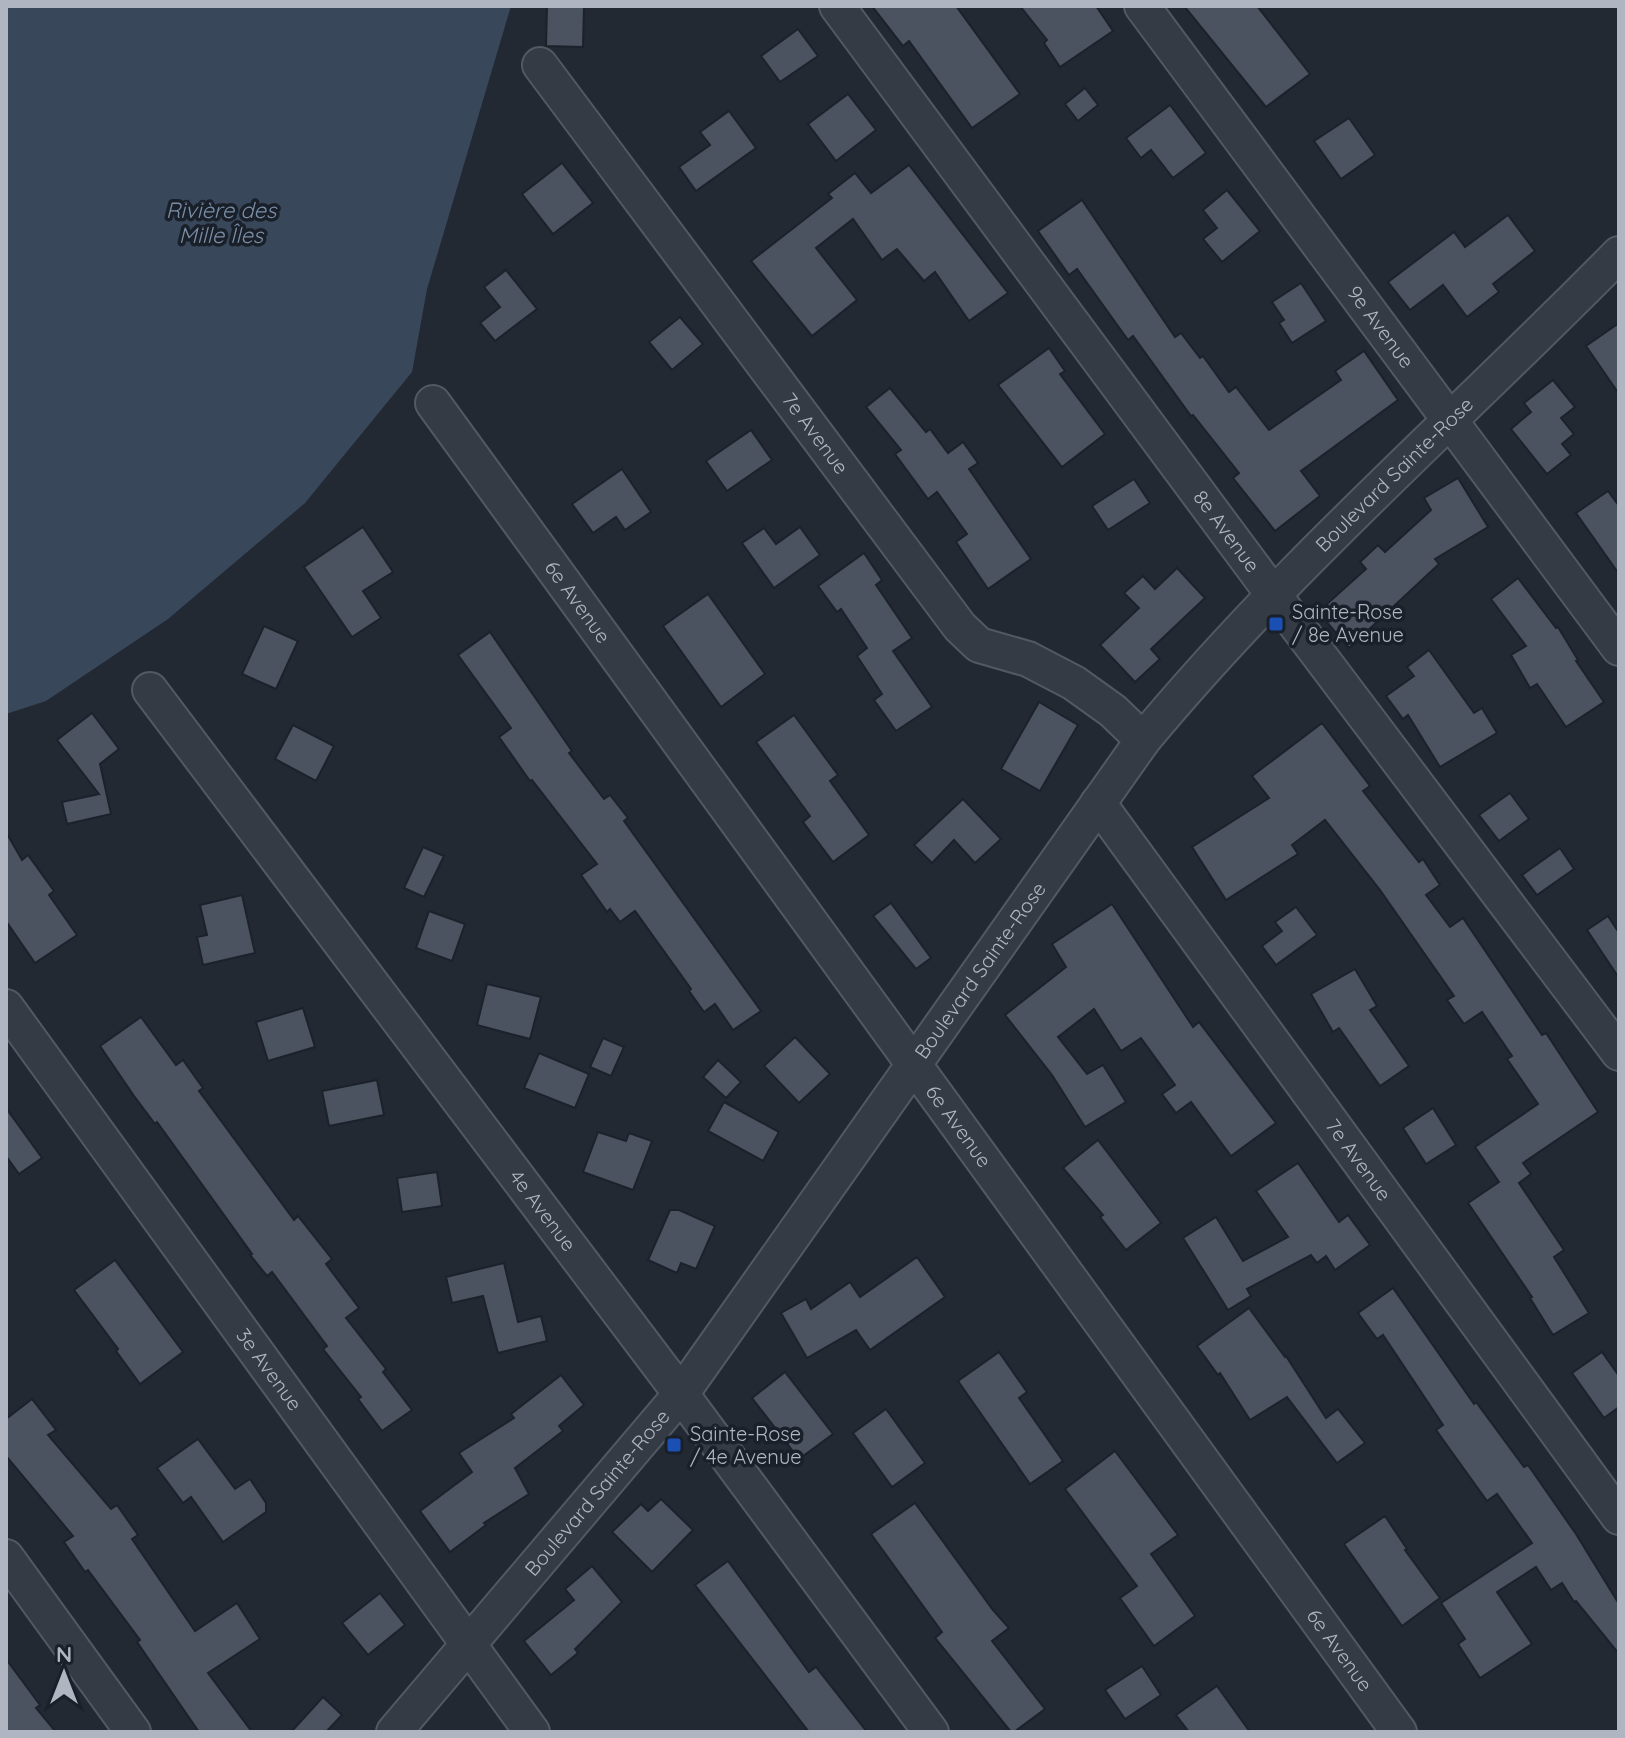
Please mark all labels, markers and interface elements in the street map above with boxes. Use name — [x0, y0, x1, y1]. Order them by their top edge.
water label: Rivière des Mille Îles — [166, 196, 278, 249]
street label: 9e Avenue — [1342, 281, 1420, 373]
street label: 7e Avenue — [777, 387, 854, 479]
street label: Boulevard Sainte-Rose — [1310, 392, 1478, 557]
street label: 8e Avenue — [1188, 485, 1266, 577]
street label: 6e Avenue — [540, 556, 616, 648]
place label: Sainte-Rose / 8e Avenue — [1292, 599, 1404, 647]
marker: Sainte-Rose / 8e Avenue — [1267, 615, 1285, 633]
street label: Boulevard Sainte-Rose — [909, 877, 1051, 1063]
street label: 6e Avenue — [921, 1080, 997, 1172]
street label: 7e Avenue — [1321, 1114, 1397, 1206]
street label: 4e Avenue — [504, 1164, 582, 1256]
street label: 3e Avenue — [231, 1323, 308, 1415]
street label: Boulevard Sainte-Rose — [519, 1404, 675, 1581]
place label: Sainte-Rose / 4e Avenue — [690, 1421, 802, 1469]
marker: Sainte-Rose / 4e Avenue — [665, 1436, 683, 1454]
street label: 6e Avenue — [1302, 1604, 1378, 1696]
north arrow — [24, 1634, 104, 1714]
text: N — [56, 1640, 72, 1668]

